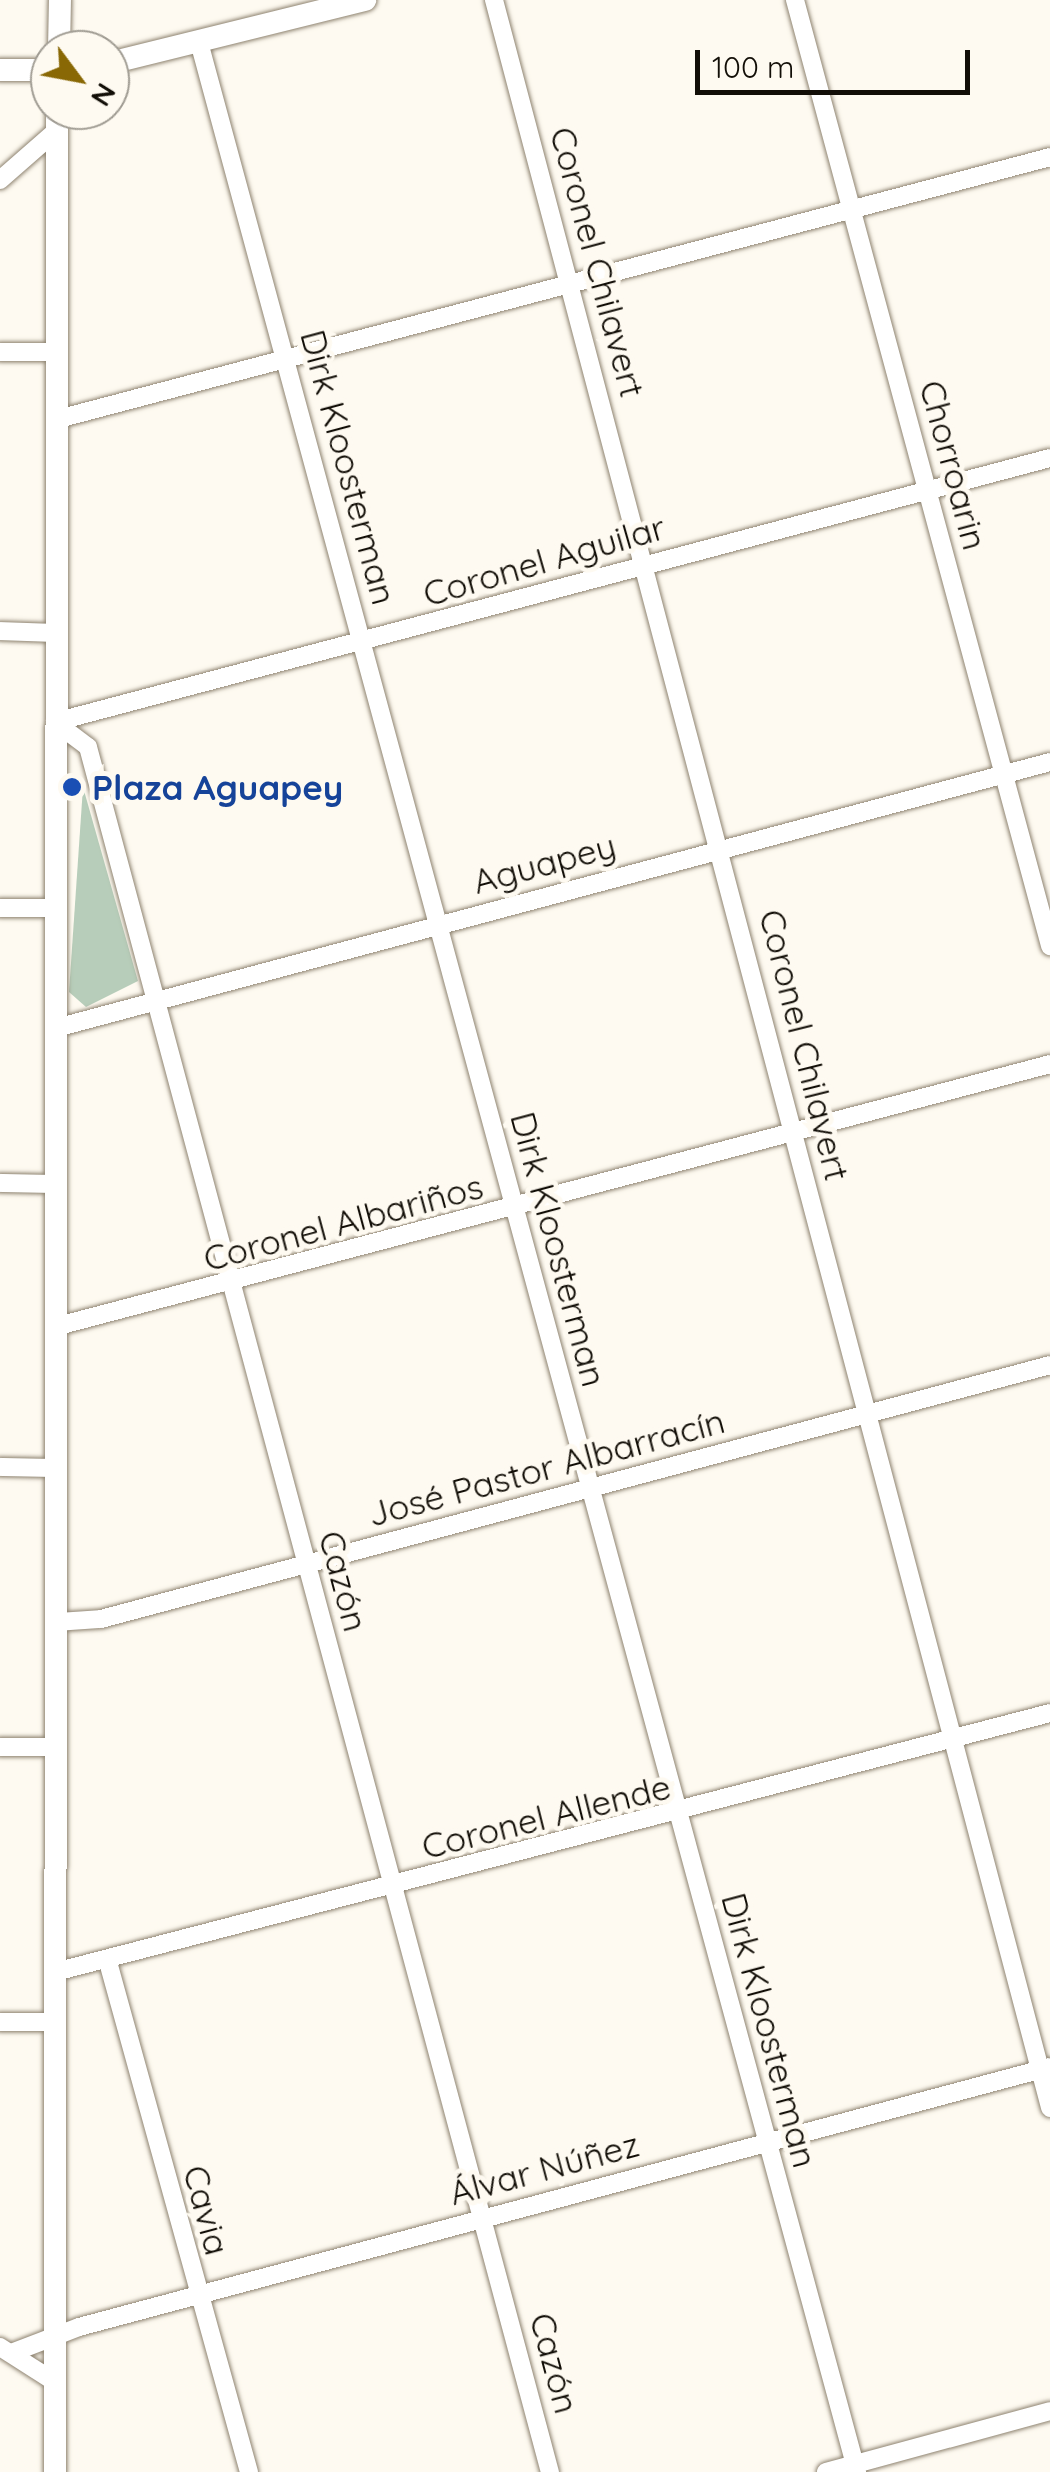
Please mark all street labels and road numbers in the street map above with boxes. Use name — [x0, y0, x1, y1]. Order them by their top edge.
street label: Coronel Chilavert — [542, 122, 654, 402]
street label: Dirk Kloosterman — [292, 325, 406, 609]
street label: Chorroarin — [911, 376, 997, 554]
street label: Coronel Aguilar — [418, 505, 670, 615]
street label: Aguapey — [468, 824, 620, 902]
street label: Coronel Chilavert — [751, 905, 859, 1185]
street label: Dirk Kloosterman — [502, 1107, 616, 1391]
street label: Coronel Albariños — [199, 1165, 487, 1279]
street label: José Pastor Albarracín — [363, 1399, 729, 1535]
street label: Cazón — [310, 1526, 378, 1636]
street label: Coronel Allende — [417, 1765, 675, 1867]
street label: Dirk Kloosterman — [713, 1888, 827, 2172]
street label: Álvar Núñez — [445, 2123, 643, 2213]
street label: Cavia — [175, 2161, 239, 2259]
street label: Cazón — [521, 2308, 589, 2418]

